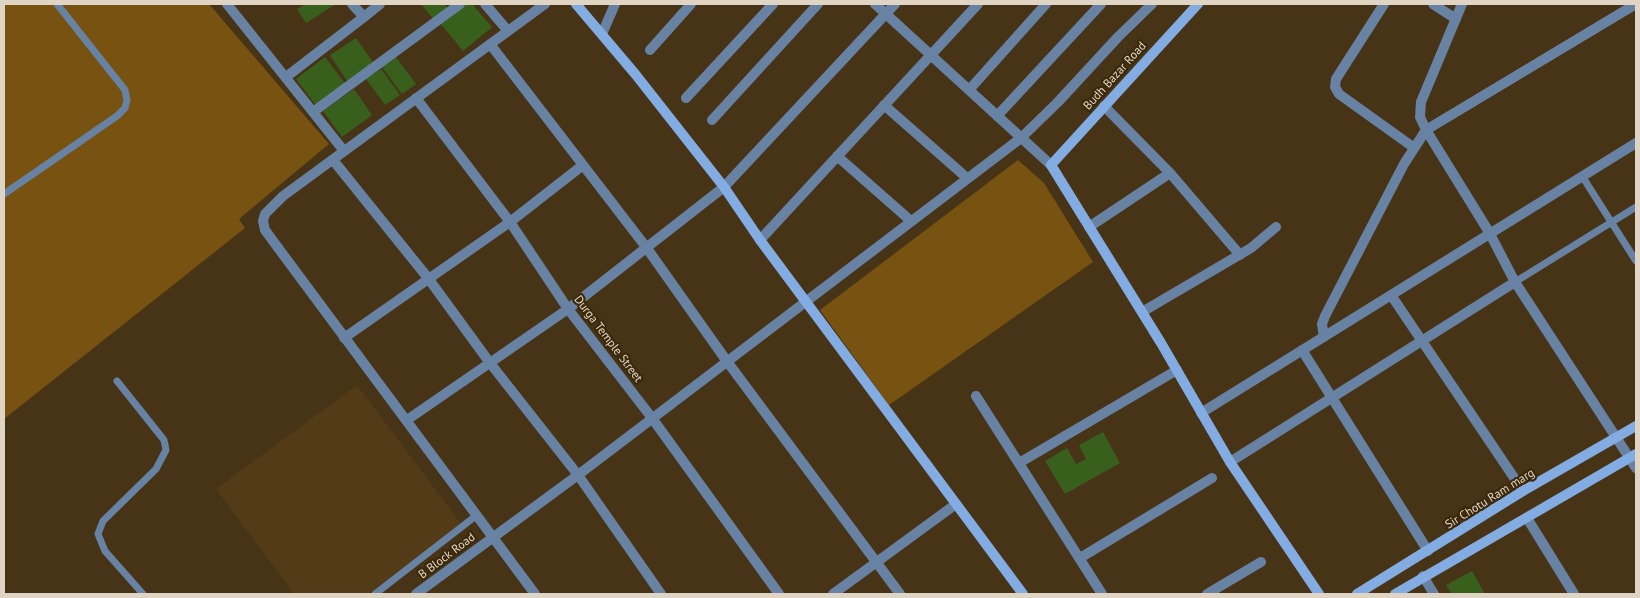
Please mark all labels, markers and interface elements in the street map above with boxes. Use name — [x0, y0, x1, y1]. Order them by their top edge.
street label: Budh Bazar Road — [1081, 39, 1149, 113]
street label: Durga Temple Street — [571, 293, 645, 385]
street label: Sir Chotu Ram marg — [1443, 466, 1537, 532]
street label: B Block Road — [416, 530, 478, 582]

